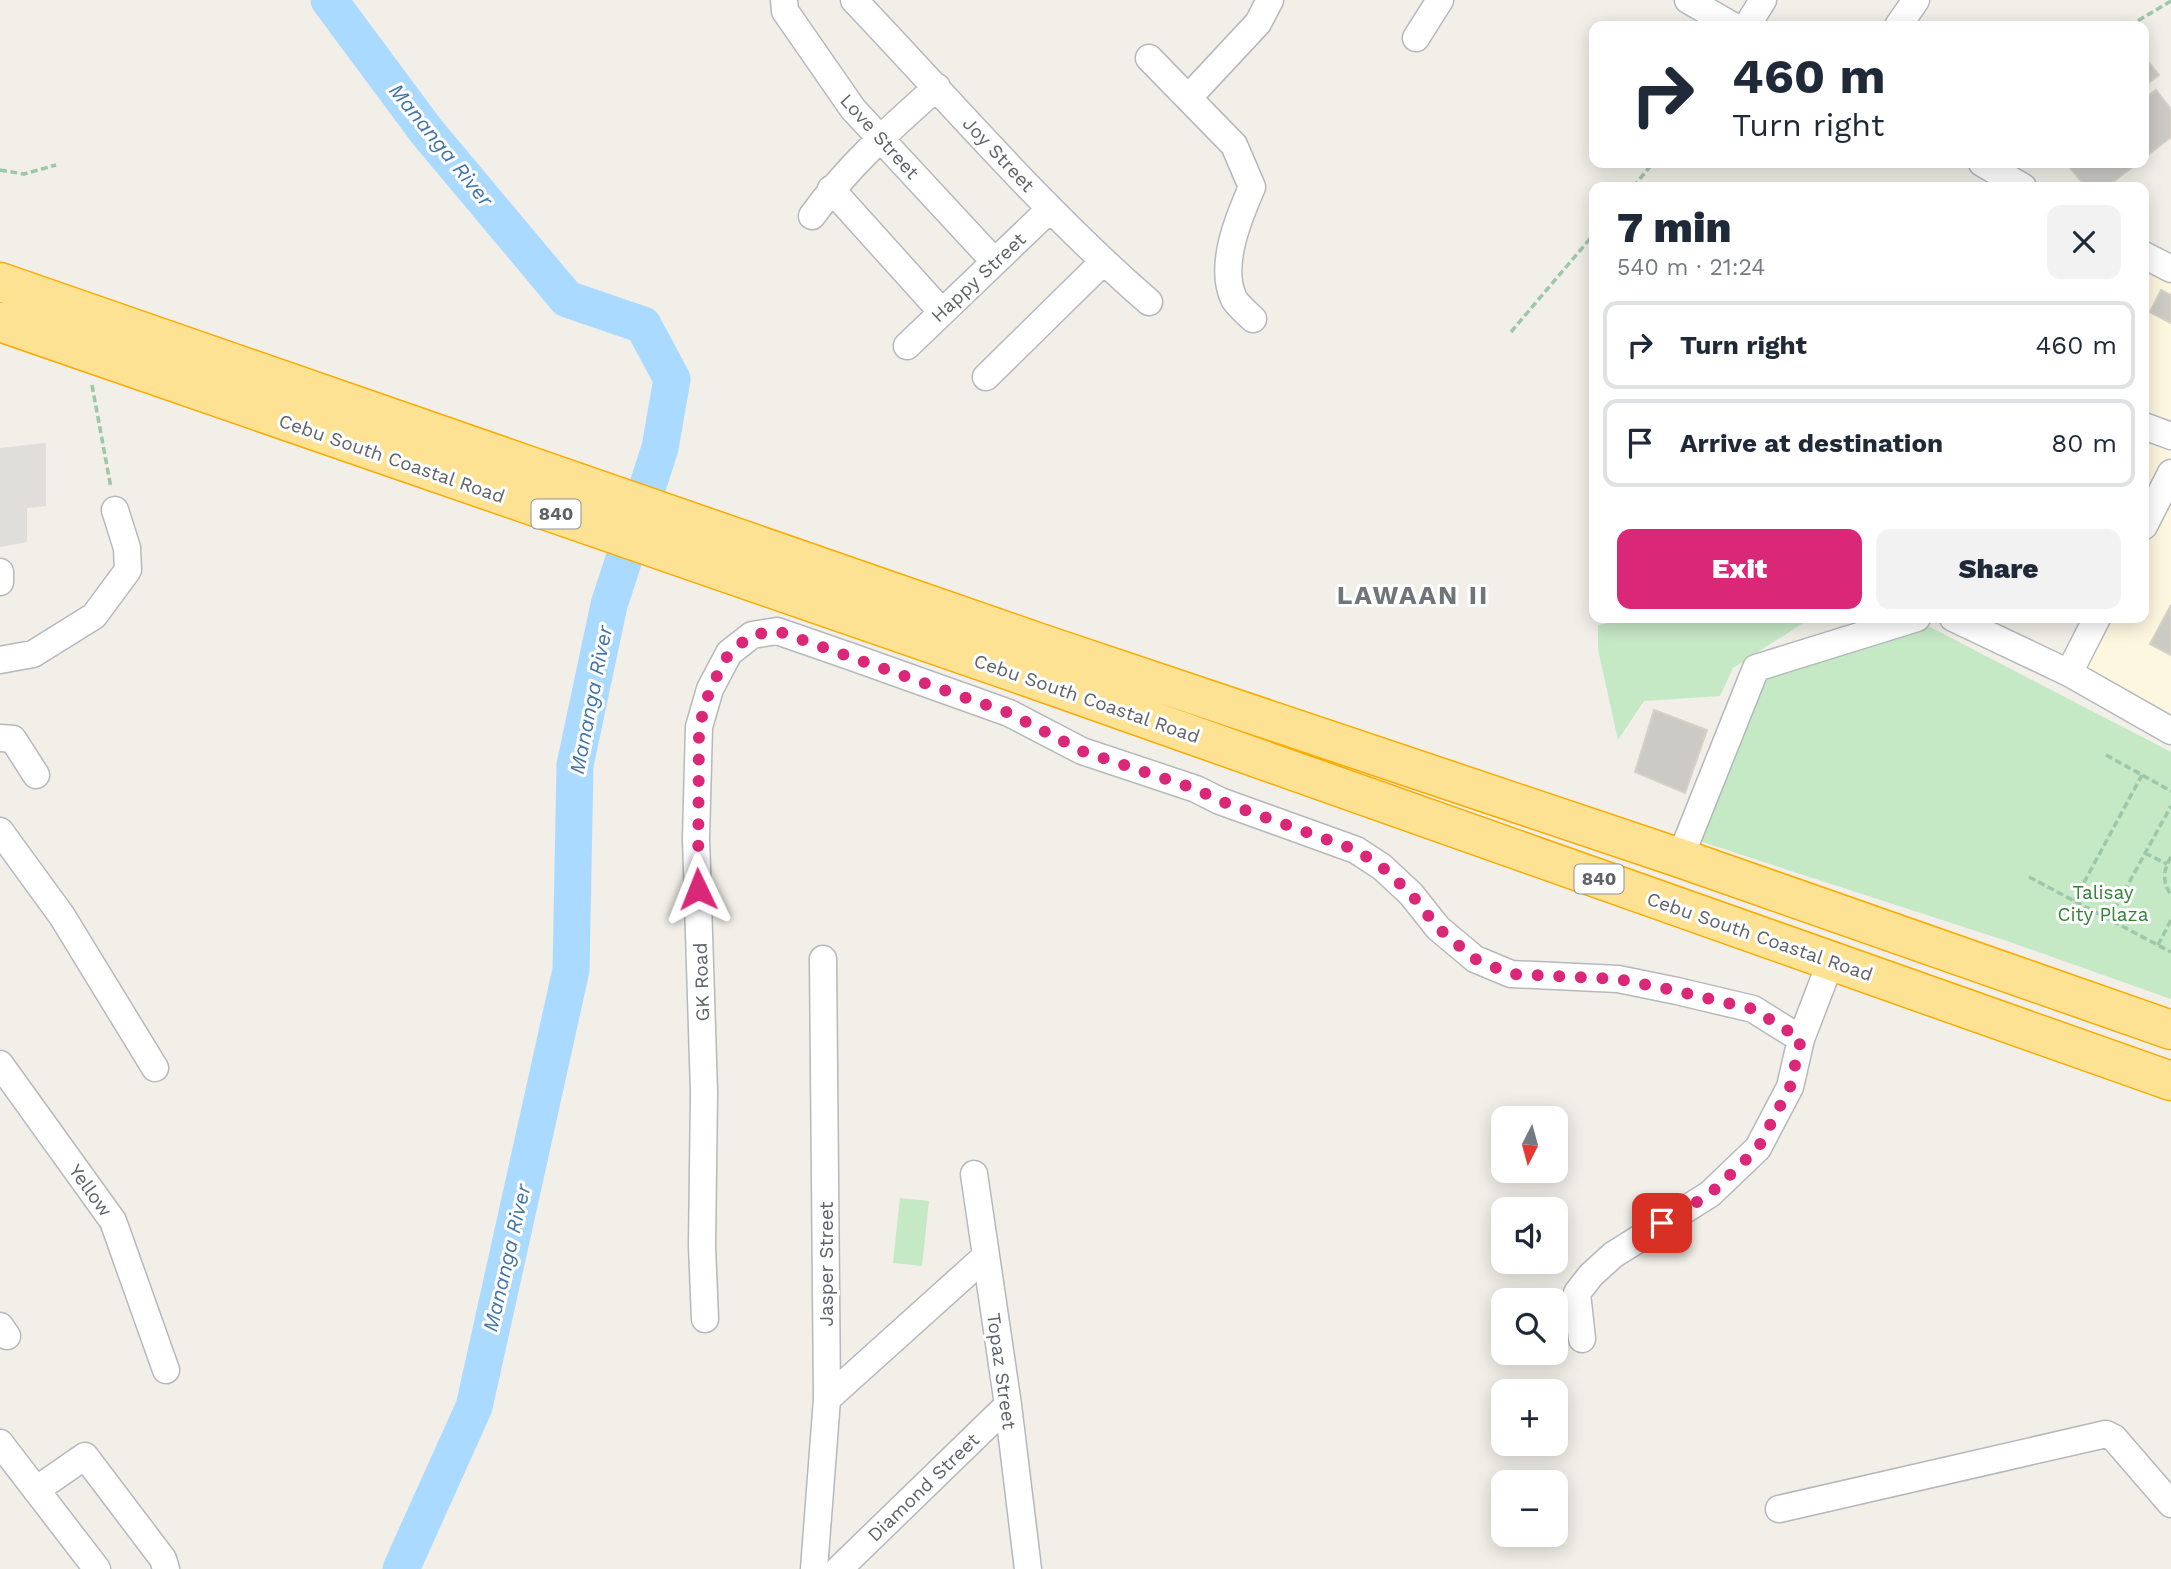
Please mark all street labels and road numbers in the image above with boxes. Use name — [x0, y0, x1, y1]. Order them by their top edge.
street label: Love Street — [835, 89, 924, 184]
street label: Joy Street — [958, 112, 1039, 197]
street label: Happy Street — [926, 228, 1030, 327]
street label: Cebu South Coastal Road — [276, 409, 508, 508]
road number: 840 — [532, 500, 580, 528]
street label: Cebu South Coastal Road — [971, 649, 1203, 748]
road number: 840 — [1574, 864, 1624, 894]
street label: Cebu South Coastal Road — [1644, 887, 1876, 986]
street label: GK Road — [689, 942, 714, 1022]
street label: Yellow — [64, 1160, 117, 1221]
street label: Jasper Street — [815, 1201, 838, 1327]
street label: Topaz Street — [982, 1311, 1021, 1431]
street label: Diamond Street — [863, 1428, 984, 1546]

